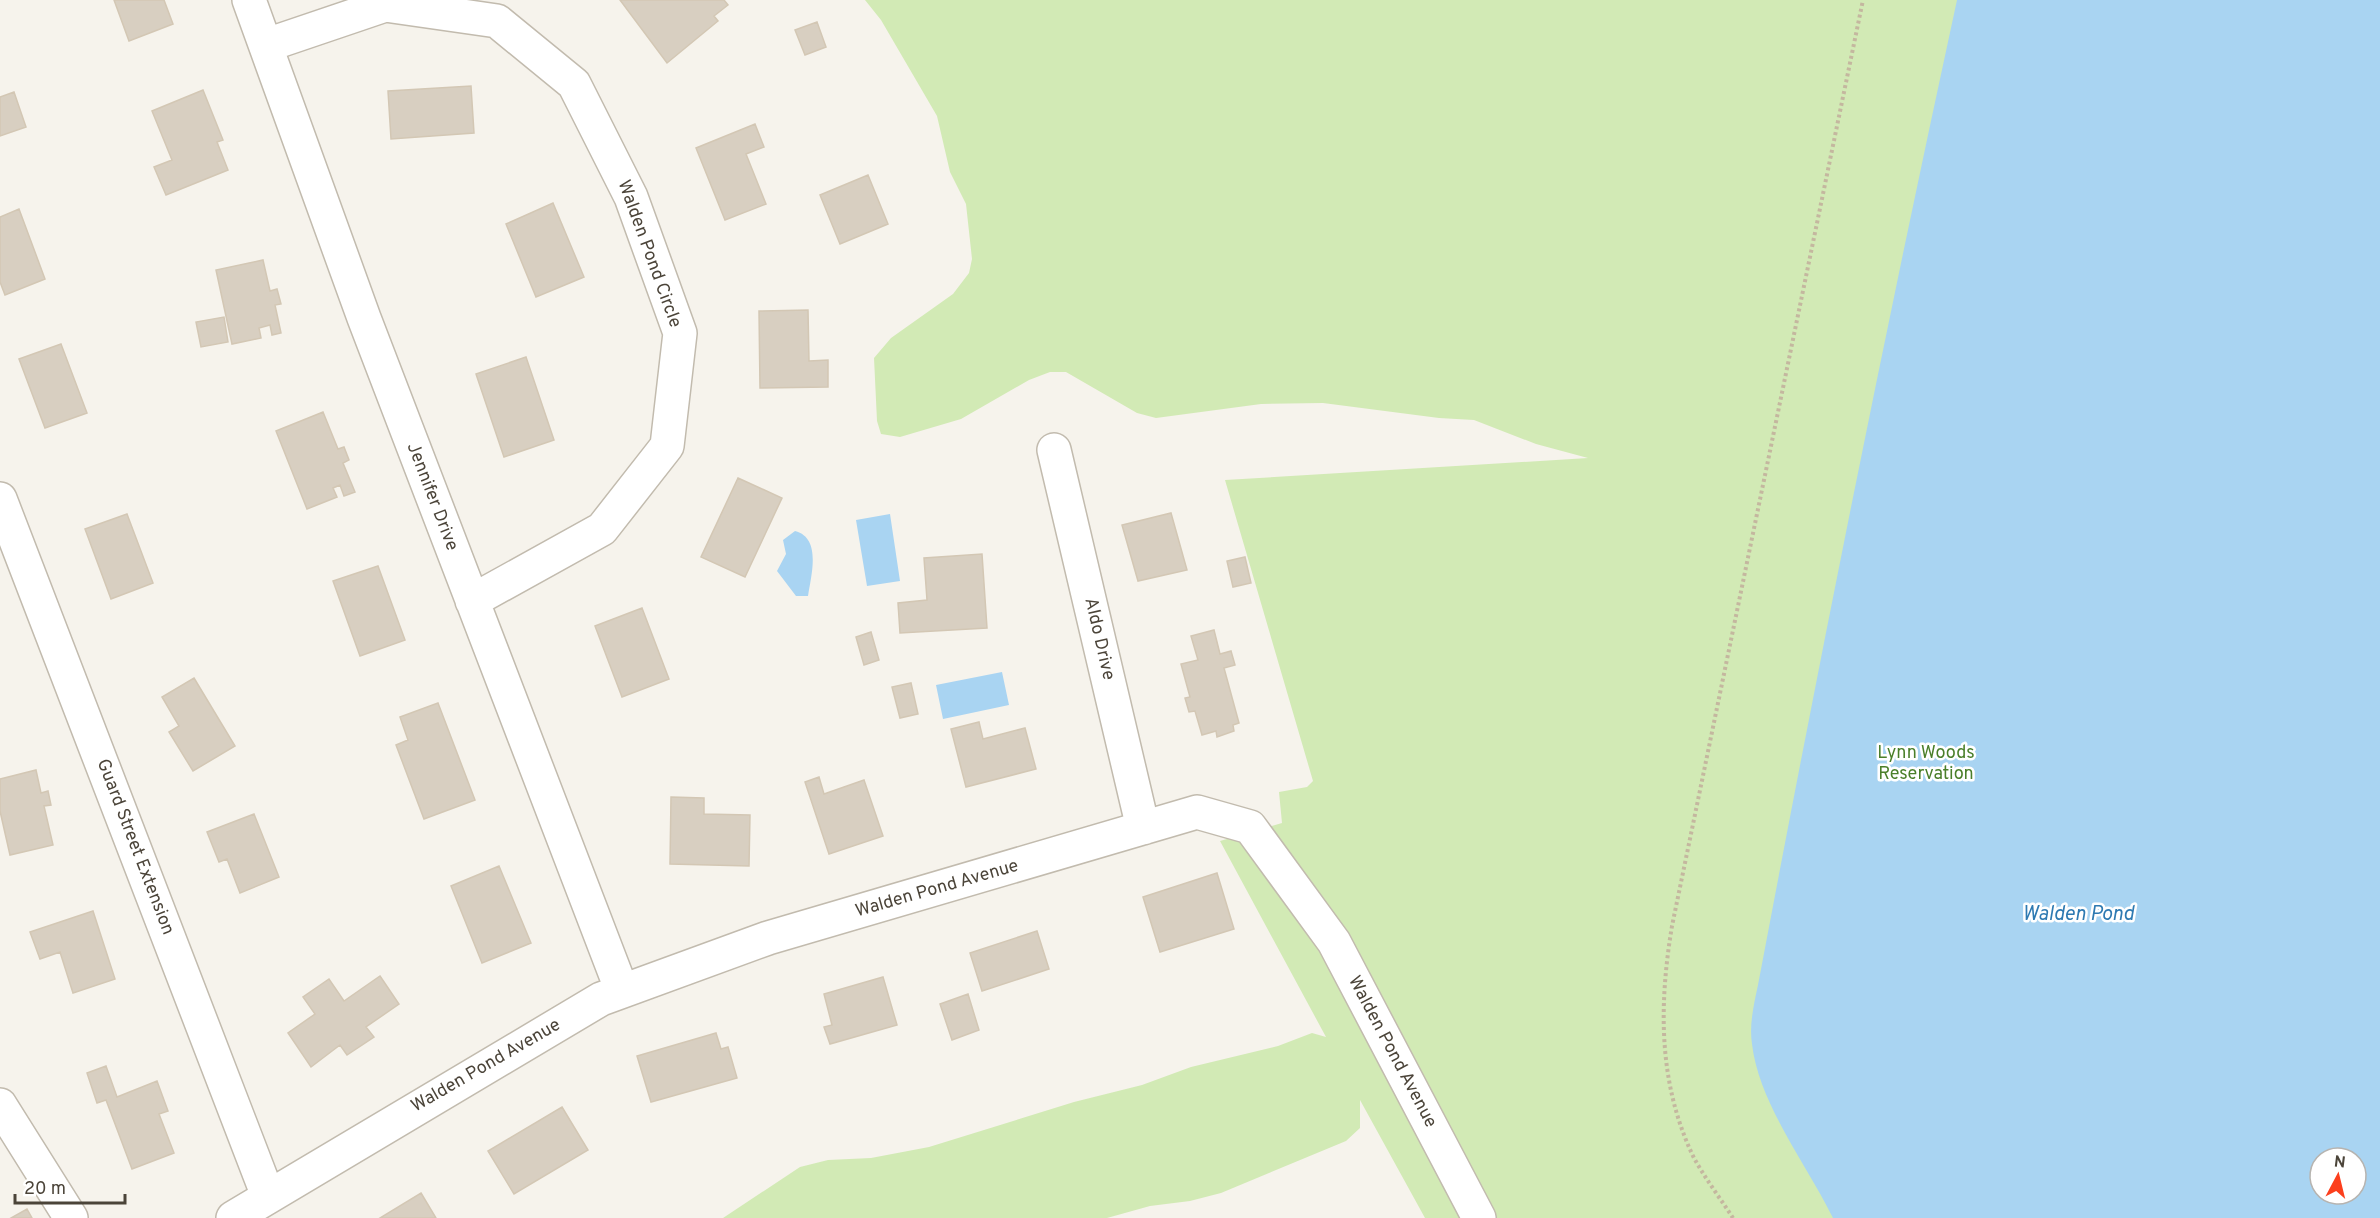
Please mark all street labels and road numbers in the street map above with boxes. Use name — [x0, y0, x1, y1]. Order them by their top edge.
street label: Walden Pond Circle — [612, 177, 686, 331]
street label: Jennifer Drive — [401, 440, 463, 554]
street label: Aldo Drive — [1078, 595, 1120, 683]
street label: Guard Street Extension — [91, 756, 179, 938]
street label: Walden Pond Avenue — [853, 855, 1021, 923]
street label: Walden Pond Avenue — [1342, 972, 1442, 1132]
street label: Walden Pond Avenue — [407, 1014, 565, 1118]

